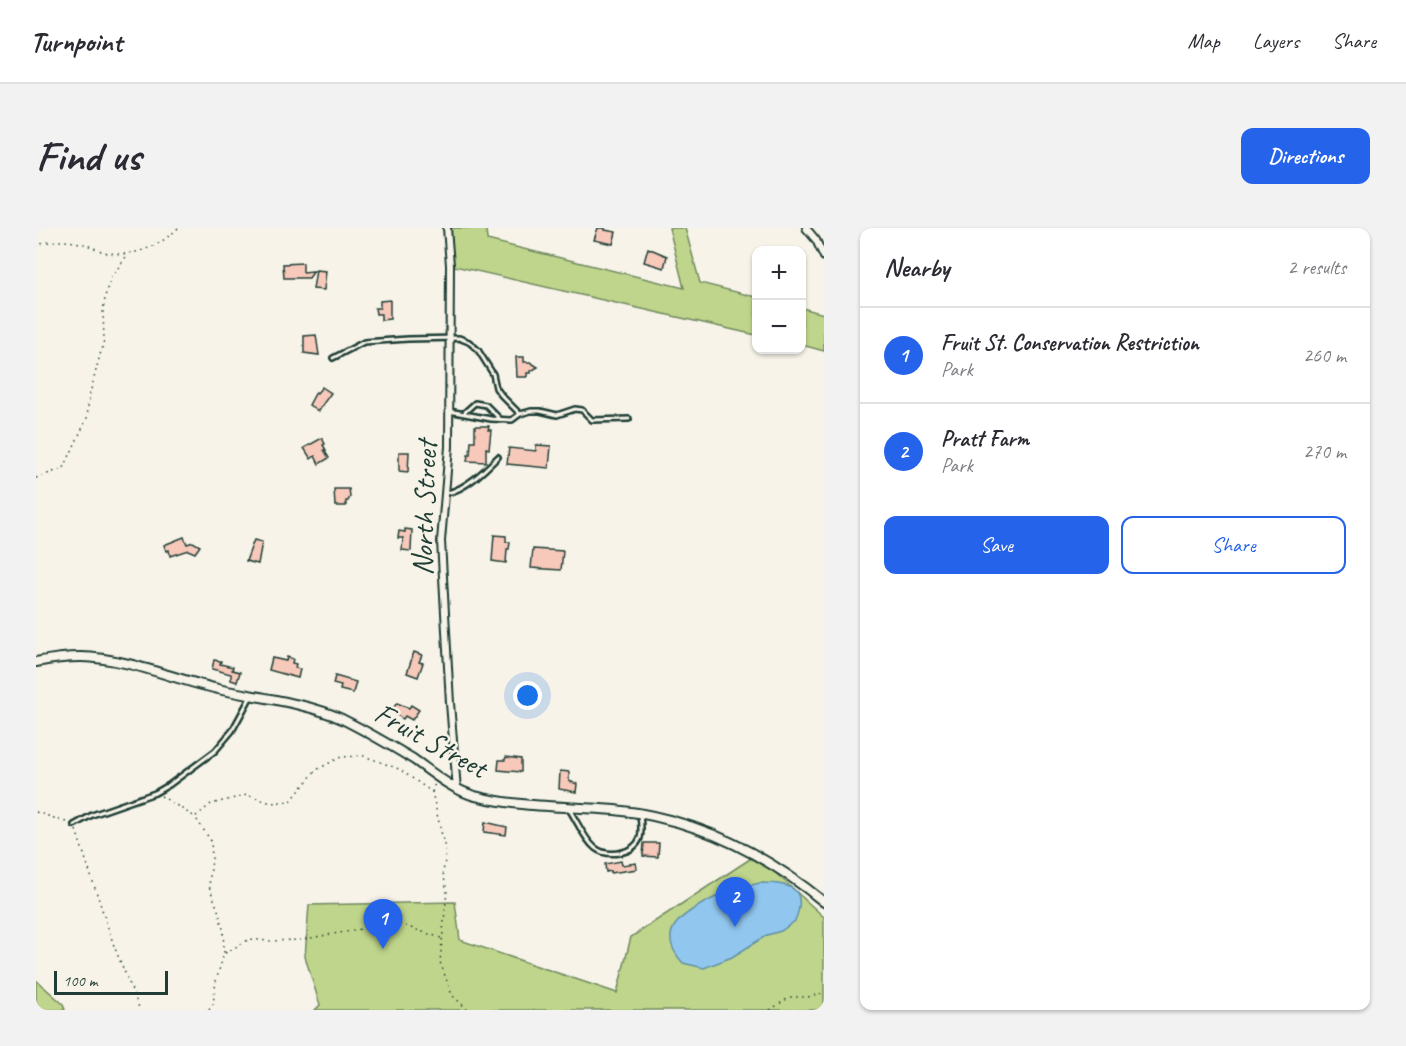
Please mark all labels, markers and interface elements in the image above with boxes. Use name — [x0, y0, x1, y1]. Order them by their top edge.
text: Turnpoint — [30, 24, 122, 59]
text: Map — [1187, 28, 1220, 54]
text: Layers — [1253, 28, 1299, 54]
text: Share — [1332, 28, 1376, 54]
button: Directions — [1241, 128, 1370, 184]
text: Find us — [36, 130, 141, 183]
map controls — [752, 246, 806, 354]
button: + — [752, 246, 806, 300]
text: Nearby — [884, 251, 949, 284]
text: 2 results — [1287, 255, 1346, 280]
button: − — [752, 300, 806, 354]
text: Fruit St. Conservation Restriction — [941, 329, 1199, 357]
text: 1 — [899, 343, 908, 368]
text: 260 m — [1303, 343, 1346, 368]
text: Park — [941, 357, 973, 382]
text: Pratt Farm — [941, 425, 1029, 453]
street label: North Street — [403, 436, 445, 576]
text: 2 — [899, 439, 908, 464]
text: 270 m — [1303, 439, 1346, 464]
text: Park — [941, 453, 973, 478]
button: Save — [884, 516, 1109, 574]
button: Share — [1121, 516, 1346, 574]
your location — [513, 681, 542, 710]
street label: Fruit Street — [368, 694, 497, 788]
pin: 2 — [716, 878, 754, 927]
pin: 1 — [364, 900, 402, 949]
scale bar — [54, 968, 168, 996]
text: 100 m — [63, 971, 97, 991]

